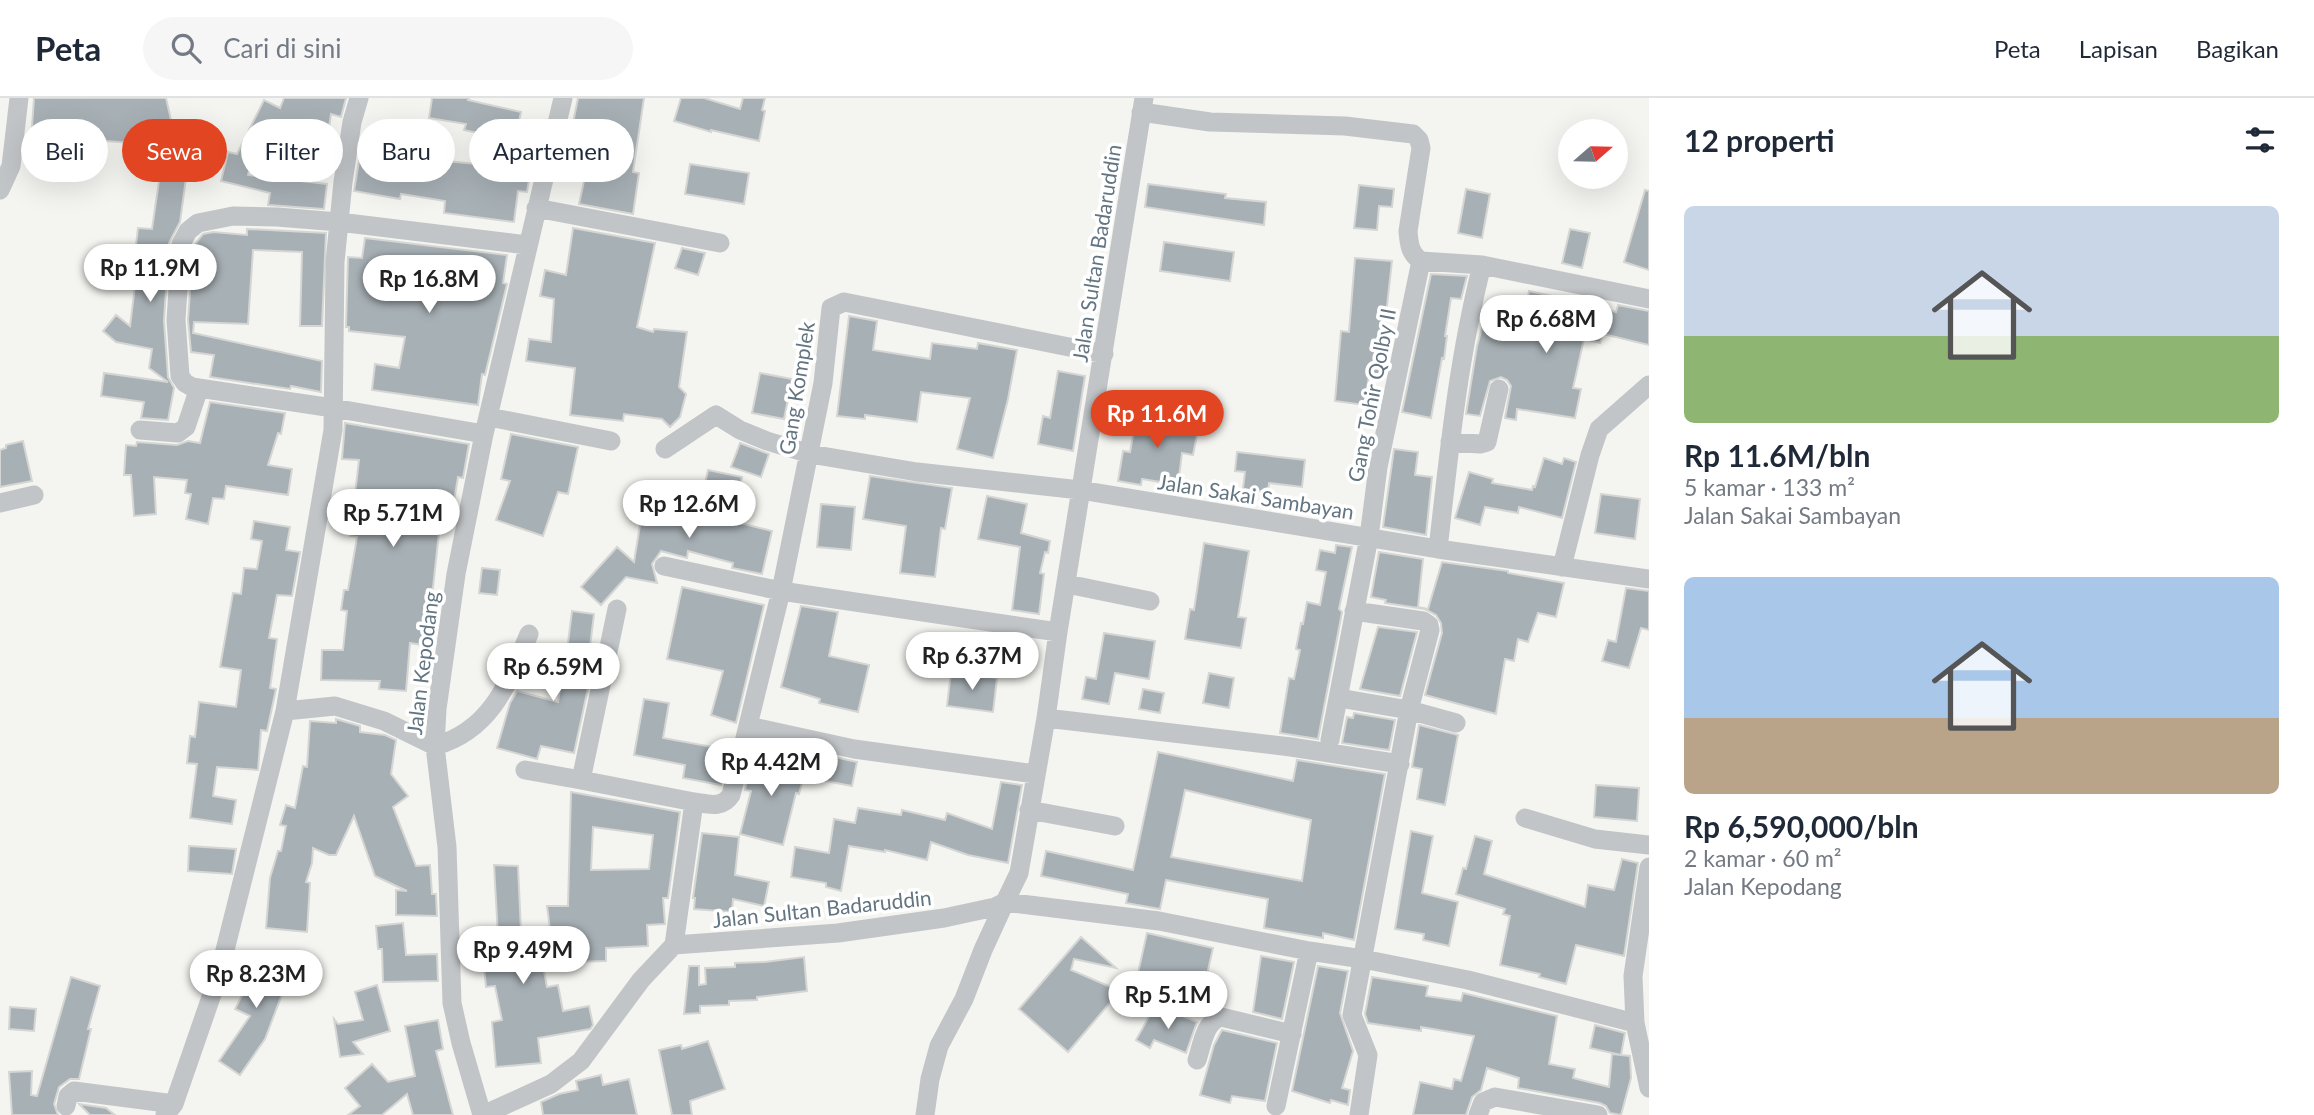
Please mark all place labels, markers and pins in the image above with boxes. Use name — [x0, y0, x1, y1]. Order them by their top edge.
pin: Rp 11.9M — [78, 244, 222, 304]
pin: Rp 16.8M — [357, 256, 501, 315]
pin: Rp 6.68M — [1474, 296, 1618, 355]
pin: Rp 11.6M — [1085, 390, 1229, 450]
pin: Rp 12.6M — [617, 480, 761, 540]
pin: Rp 5.71M — [321, 490, 465, 549]
pin: Rp 6.37M — [900, 632, 1044, 692]
pin: Rp 6.59M — [481, 644, 625, 703]
pin: Rp 4.42M — [699, 738, 843, 798]
pin: Rp 9.49M — [451, 926, 595, 986]
pin: Rp 8.23M — [184, 950, 328, 1010]
pin: Rp 5.1M — [1103, 972, 1233, 1031]

